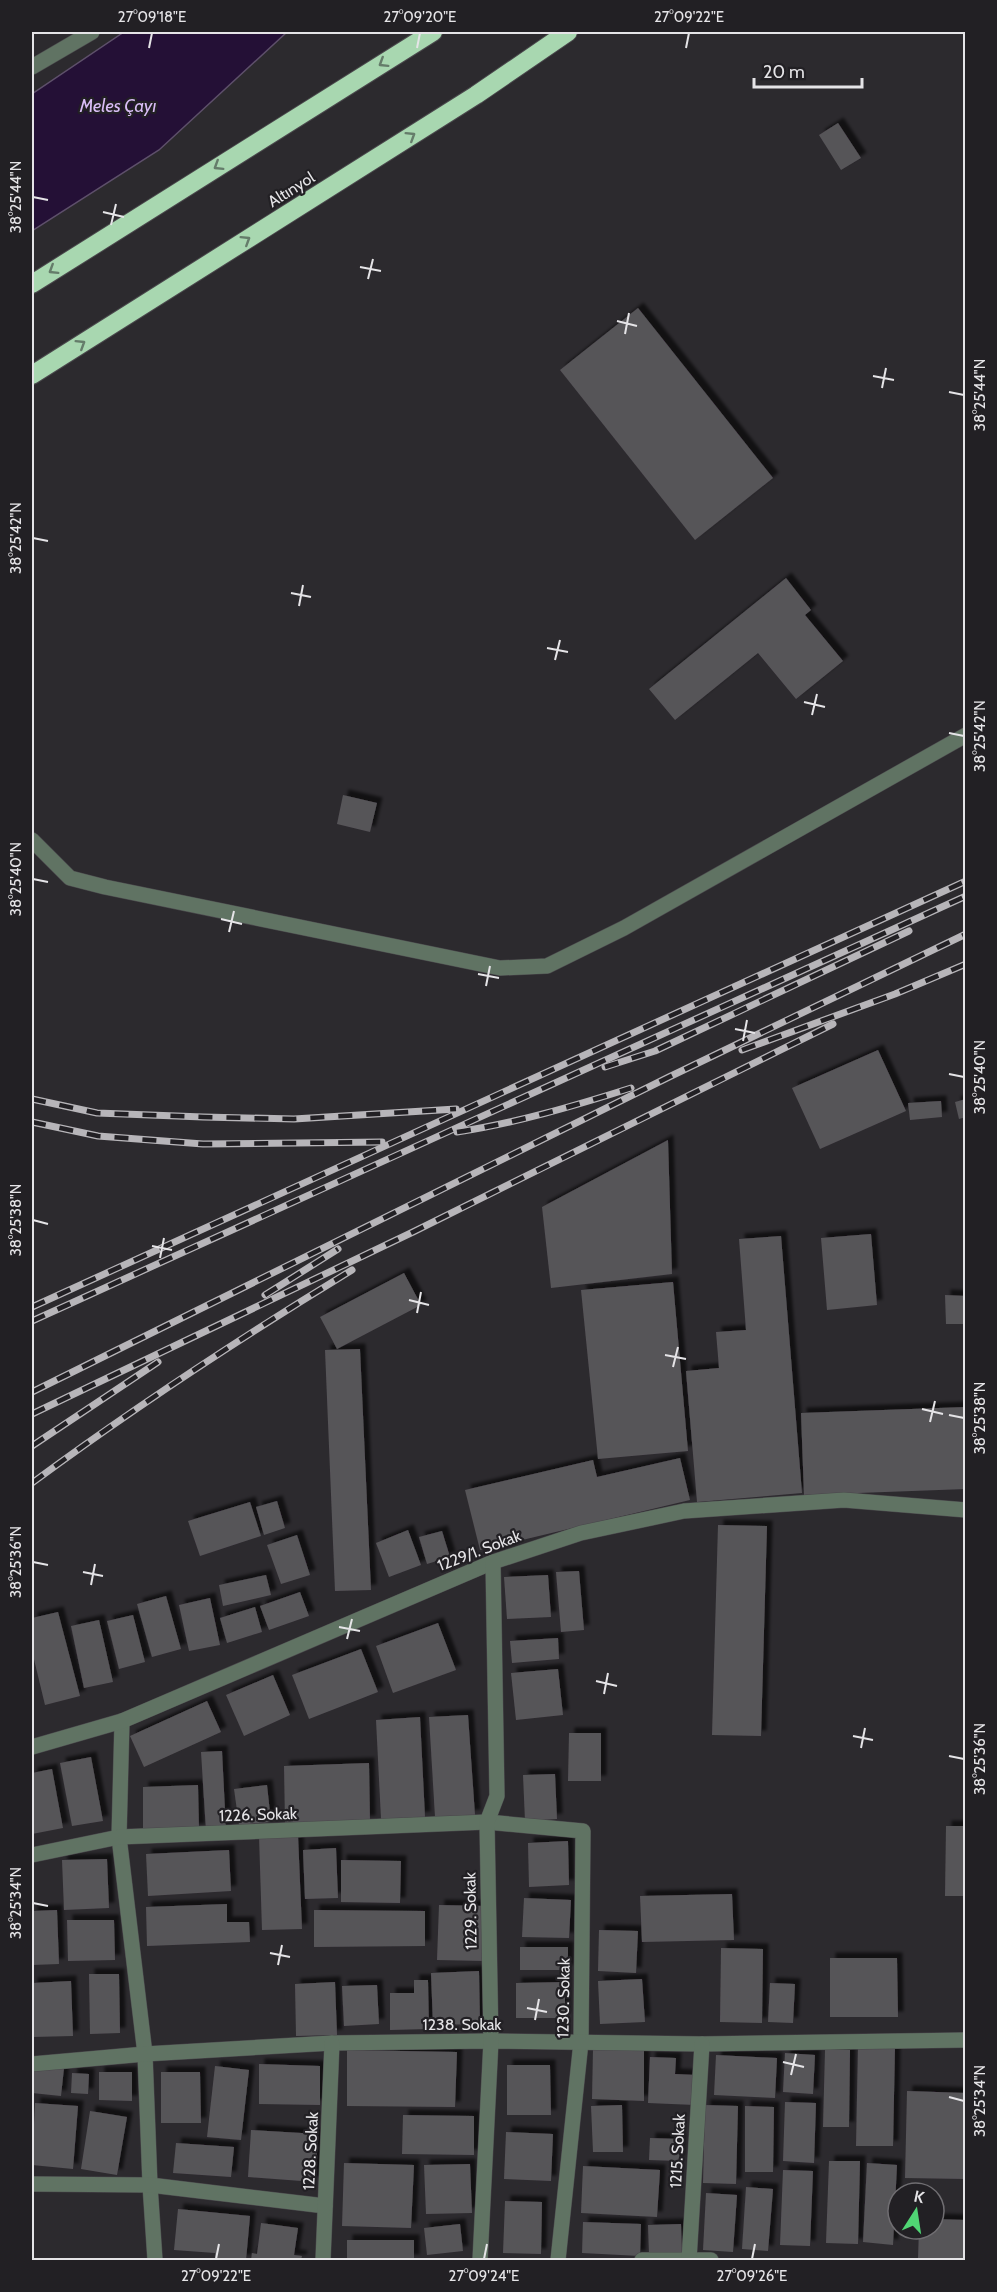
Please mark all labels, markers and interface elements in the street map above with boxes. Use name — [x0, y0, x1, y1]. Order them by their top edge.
text: 27°09'18"E — [118, 8, 186, 26]
text: 27°09'20"E — [384, 8, 456, 26]
text: 27°09'22"E — [654, 8, 724, 26]
scale bar — [754, 51, 862, 89]
one-way arrow — [379, 55, 389, 67]
text: 20 m — [763, 61, 805, 83]
water label: Meles Çayı — [79, 95, 156, 117]
one-way arrow — [404, 132, 415, 143]
one-way arrow — [214, 159, 224, 171]
text: 38°25'44"N — [7, 161, 25, 233]
street label: Altınyol — [264, 168, 318, 211]
one-way arrow — [239, 236, 250, 247]
one-way arrow — [49, 263, 59, 275]
one-way arrow — [74, 340, 85, 351]
text: 38°25'44"N — [971, 359, 989, 431]
text: 38°25'42"N — [7, 502, 25, 574]
text: 38°25'42"N — [971, 700, 989, 772]
text: 38°25'40"N — [7, 842, 25, 916]
text: 38°25'40"N — [971, 1040, 989, 1114]
text: 38°25'38"N — [7, 1184, 25, 1256]
text: 38°25'38"N — [971, 1382, 989, 1454]
text: 38°25'36"N — [7, 1526, 25, 1598]
street label: 1229/1. Sokak — [435, 1526, 524, 1575]
text: 38°25'36"N — [971, 1723, 989, 1795]
street label: 1226. Sokak — [219, 1804, 298, 1825]
text: 38°25'34"N — [7, 1867, 25, 1939]
street label: 1229. Sokak — [460, 1871, 481, 1950]
street label: 1230. Sokak — [553, 1957, 574, 2038]
street label: 1238. Sokak — [423, 2015, 502, 2034]
text: 38°25'34"N — [971, 2065, 989, 2137]
street label: 1228. Sokak — [299, 2110, 322, 2191]
street label: 1215. Sokak — [666, 2113, 689, 2189]
north arrow — [886, 2181, 946, 2241]
text: K — [912, 2186, 926, 2207]
text: 27°09'22"E — [181, 2267, 251, 2285]
text: 27°09'24"E — [449, 2267, 519, 2285]
text: 27°09'26"E — [717, 2267, 787, 2285]

